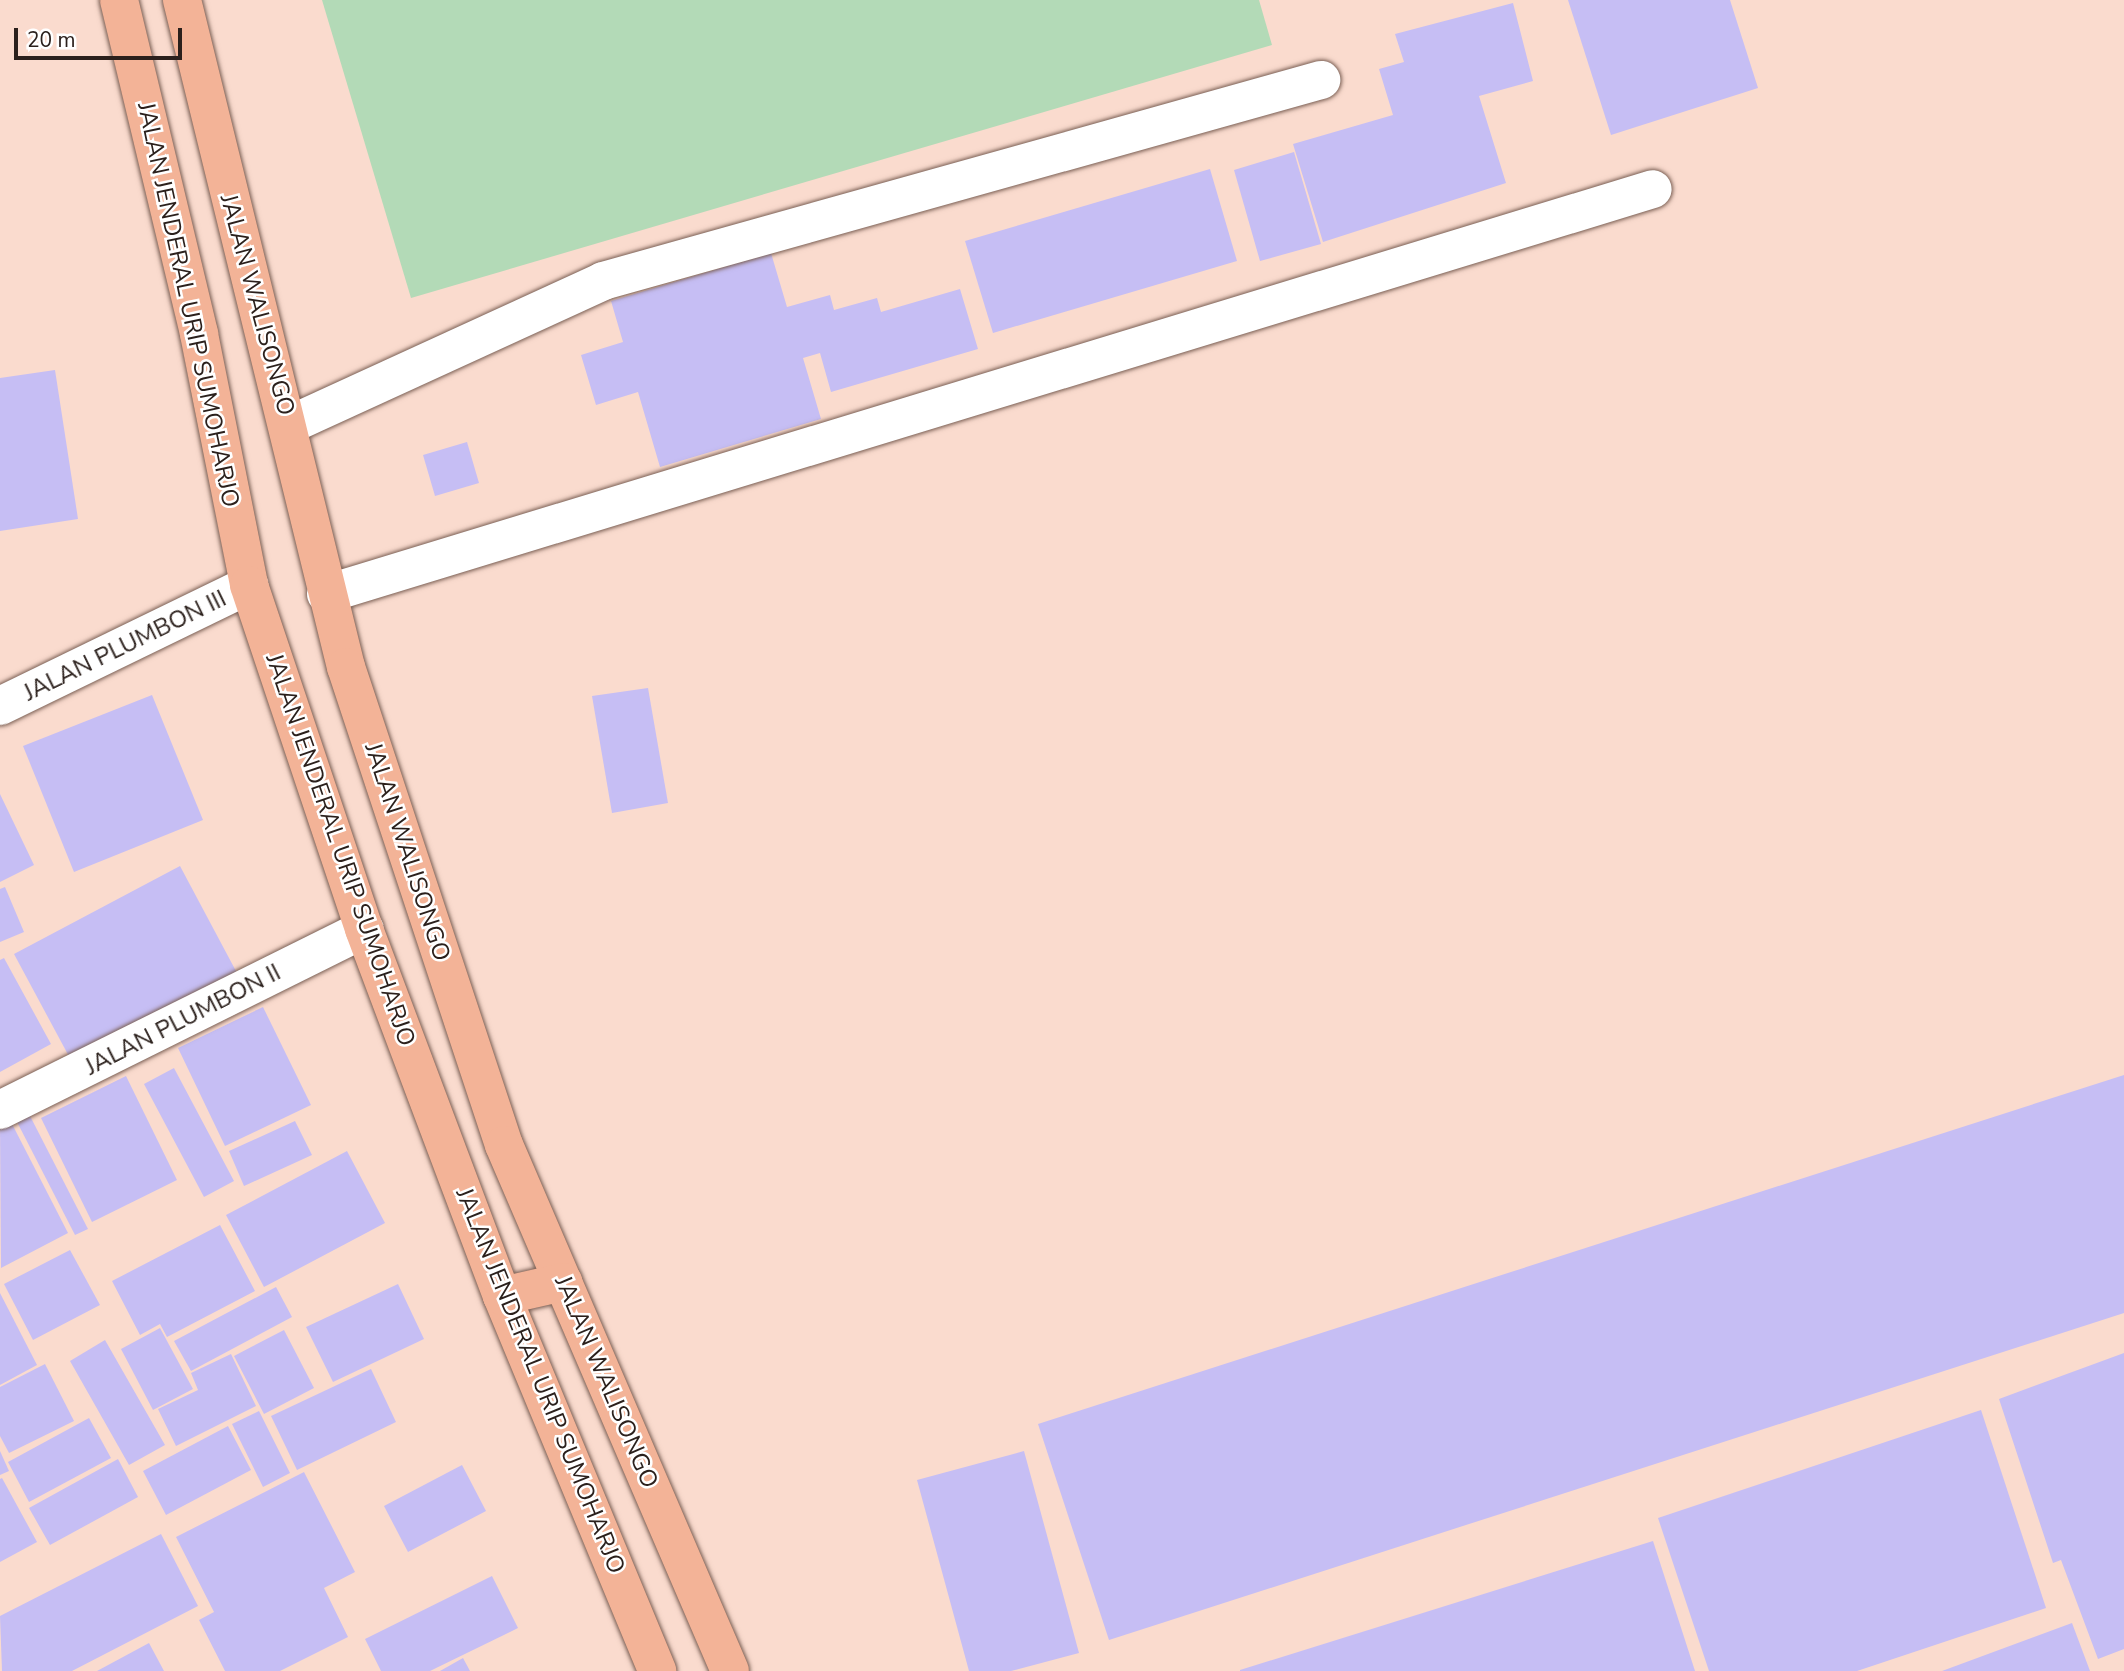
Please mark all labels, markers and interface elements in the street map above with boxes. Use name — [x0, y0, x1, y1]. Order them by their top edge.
scale bar — [18, 14, 186, 58]
text: 20 m — [27, 26, 76, 54]
street label: JALAN JENDERAL URIP SUMOHARJO — [131, 100, 245, 510]
street label: JALAN WALISONGO — [214, 191, 300, 419]
street label: JALAN PLUMBON III — [19, 584, 231, 708]
street label: JALAN JENDERAL URIP SUMOHARJO — [259, 650, 421, 1050]
street label: JALAN WALISONGO — [358, 739, 456, 965]
street label: JALAN PLUMBON II — [80, 958, 286, 1082]
street label: JALAN JENDERAL URIP SUMOHARJO — [449, 1184, 631, 1578]
street label: JALAN WALISONGO — [548, 1272, 664, 1492]

